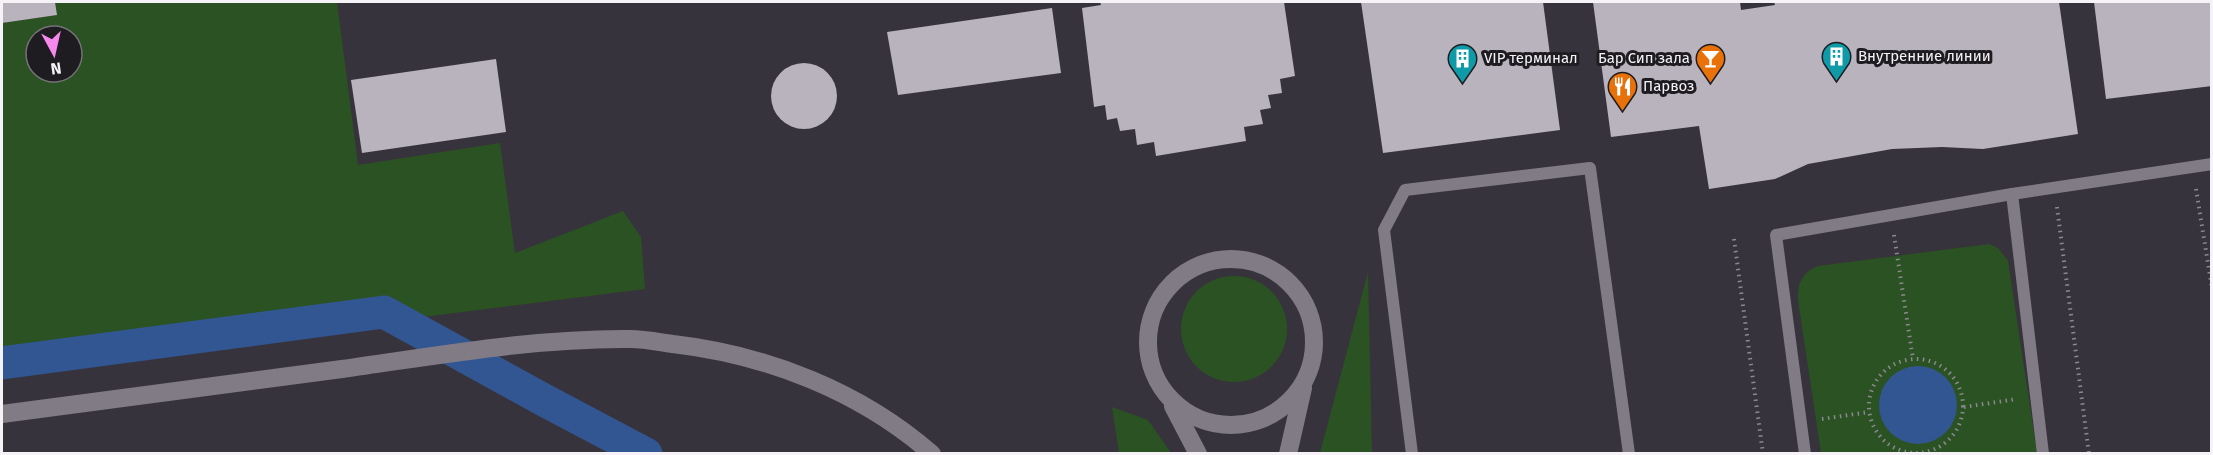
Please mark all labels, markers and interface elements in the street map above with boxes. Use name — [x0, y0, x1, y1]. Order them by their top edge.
north arrow — [24, 24, 84, 84]
building icon: Внутренние линии — [1821, 40, 1853, 82]
building icon: VIP терминал — [1447, 42, 1479, 84]
bar icon: Бар Сип зала — [1695, 42, 1727, 84]
place label: Внутренние линии — [1858, 47, 1991, 65]
place label: VIP терминал — [1484, 49, 1578, 67]
place label: Бар Сип зала — [1598, 49, 1690, 67]
text: N — [49, 58, 63, 79]
restaurant icon: Парвоз — [1606, 70, 1638, 112]
place label: Парвоз — [1643, 77, 1694, 95]

